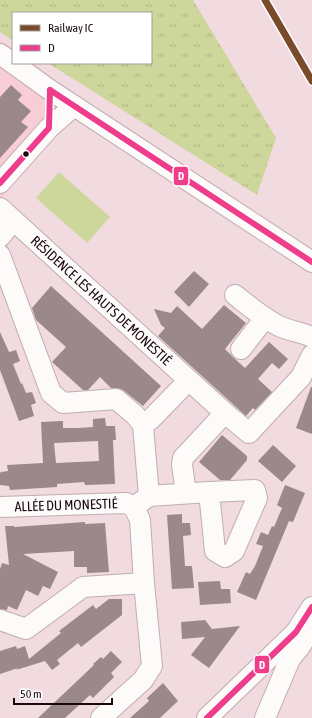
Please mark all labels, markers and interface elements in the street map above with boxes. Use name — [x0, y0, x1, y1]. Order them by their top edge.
legend — [12, 12, 152, 64]
text: Railway IC — [48, 21, 94, 35]
text: D — [48, 41, 55, 55]
unlabelled marker — [21, 149, 31, 159]
line badge: D — [173, 166, 189, 186]
text: D — [178, 170, 184, 182]
street label: RÉSIDENCE LES HAUTS DE MONESTIÉ — [28, 232, 175, 368]
street label: ALLÉE DU MONESTIÉ — [14, 495, 118, 515]
line badge: D — [254, 655, 270, 674]
text: D — [259, 659, 265, 671]
scale bar — [14, 680, 112, 706]
text: 50 m — [20, 687, 42, 701]

